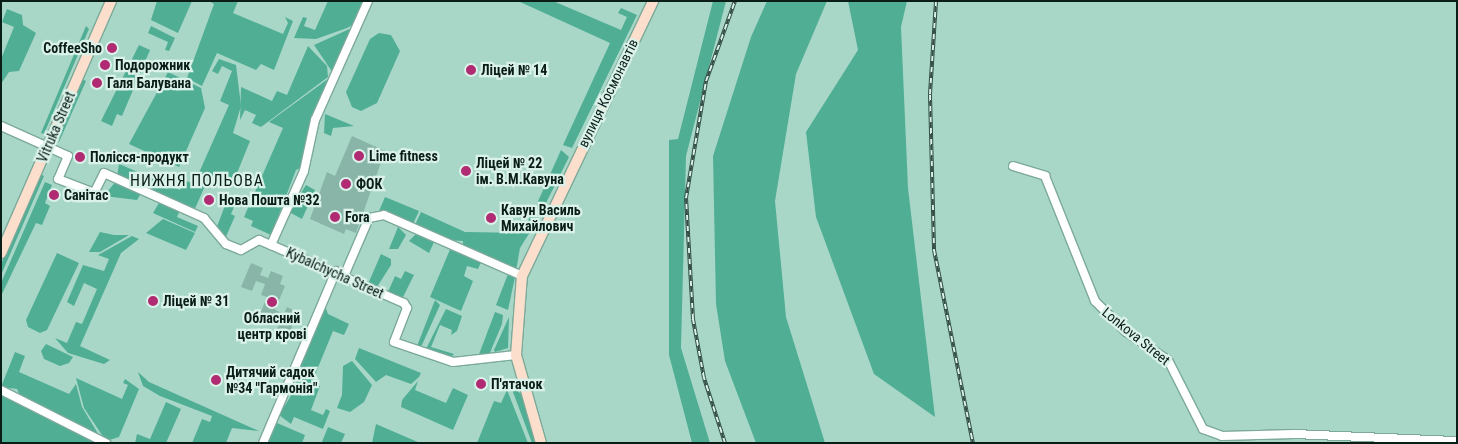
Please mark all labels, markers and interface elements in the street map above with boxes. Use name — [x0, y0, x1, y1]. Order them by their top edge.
street label: вулиця Космонавтів — [574, 36, 642, 150]
place label: CoffeeSho — [43, 40, 102, 56]
marker: CoffeeSho — [106, 42, 118, 54]
place label: Подорожник — [115, 57, 190, 73]
marker: Подорожник — [99, 59, 111, 71]
place label: Ліцей № 14 — [481, 62, 547, 78]
marker: Ліцей № 14 — [465, 64, 477, 76]
place label: Галя Балувана — [107, 75, 191, 91]
marker: Галя Балувана — [91, 77, 103, 89]
street label: Vitruka Street — [34, 89, 78, 165]
place label: Lime fitness — [369, 148, 438, 164]
place label: Полісся-продукт — [90, 149, 189, 165]
marker: Lime fitness — [353, 150, 365, 162]
marker: Полісся-продукт — [74, 151, 86, 163]
place label: Ліцей № 22 ім. В.М.Кавуна — [476, 155, 564, 188]
marker: Ліцей № 22 ім. В.М.Кавуна — [460, 165, 472, 177]
district label: НИЖНЯ ПОЛЬОВА — [128, 171, 266, 191]
place label: ФОК — [356, 176, 382, 192]
marker: ФОК — [340, 178, 352, 190]
place label: Санітас — [64, 187, 108, 203]
marker: Санітас — [48, 189, 60, 201]
place label: Нова Пошта №32 — [219, 192, 319, 208]
marker: Нова Пошта №32 — [203, 194, 215, 206]
place label: Кавун Василь Михайлович — [501, 202, 581, 234]
place label: Fora — [345, 209, 370, 225]
marker: Fora — [329, 211, 341, 223]
marker: Кавун Василь Михайлович — [485, 212, 497, 224]
street label: Kybalchycha Street — [284, 244, 386, 302]
place label: Ліцей № 31 — [163, 293, 229, 309]
marker: Ліцей № 31 — [147, 295, 159, 307]
marker: Обласний центр крові — [266, 296, 278, 308]
street label: Lonkova Street — [1099, 304, 1173, 368]
place label: Обласний центр крові — [237, 310, 307, 342]
place label: Дитячий садок №34 "Гармонія" — [226, 364, 318, 397]
marker: Дитячий садок №34 "Гармонія" — [210, 374, 222, 386]
place label: П'ятачок — [491, 376, 542, 392]
marker: П'ятачок — [475, 378, 487, 390]

